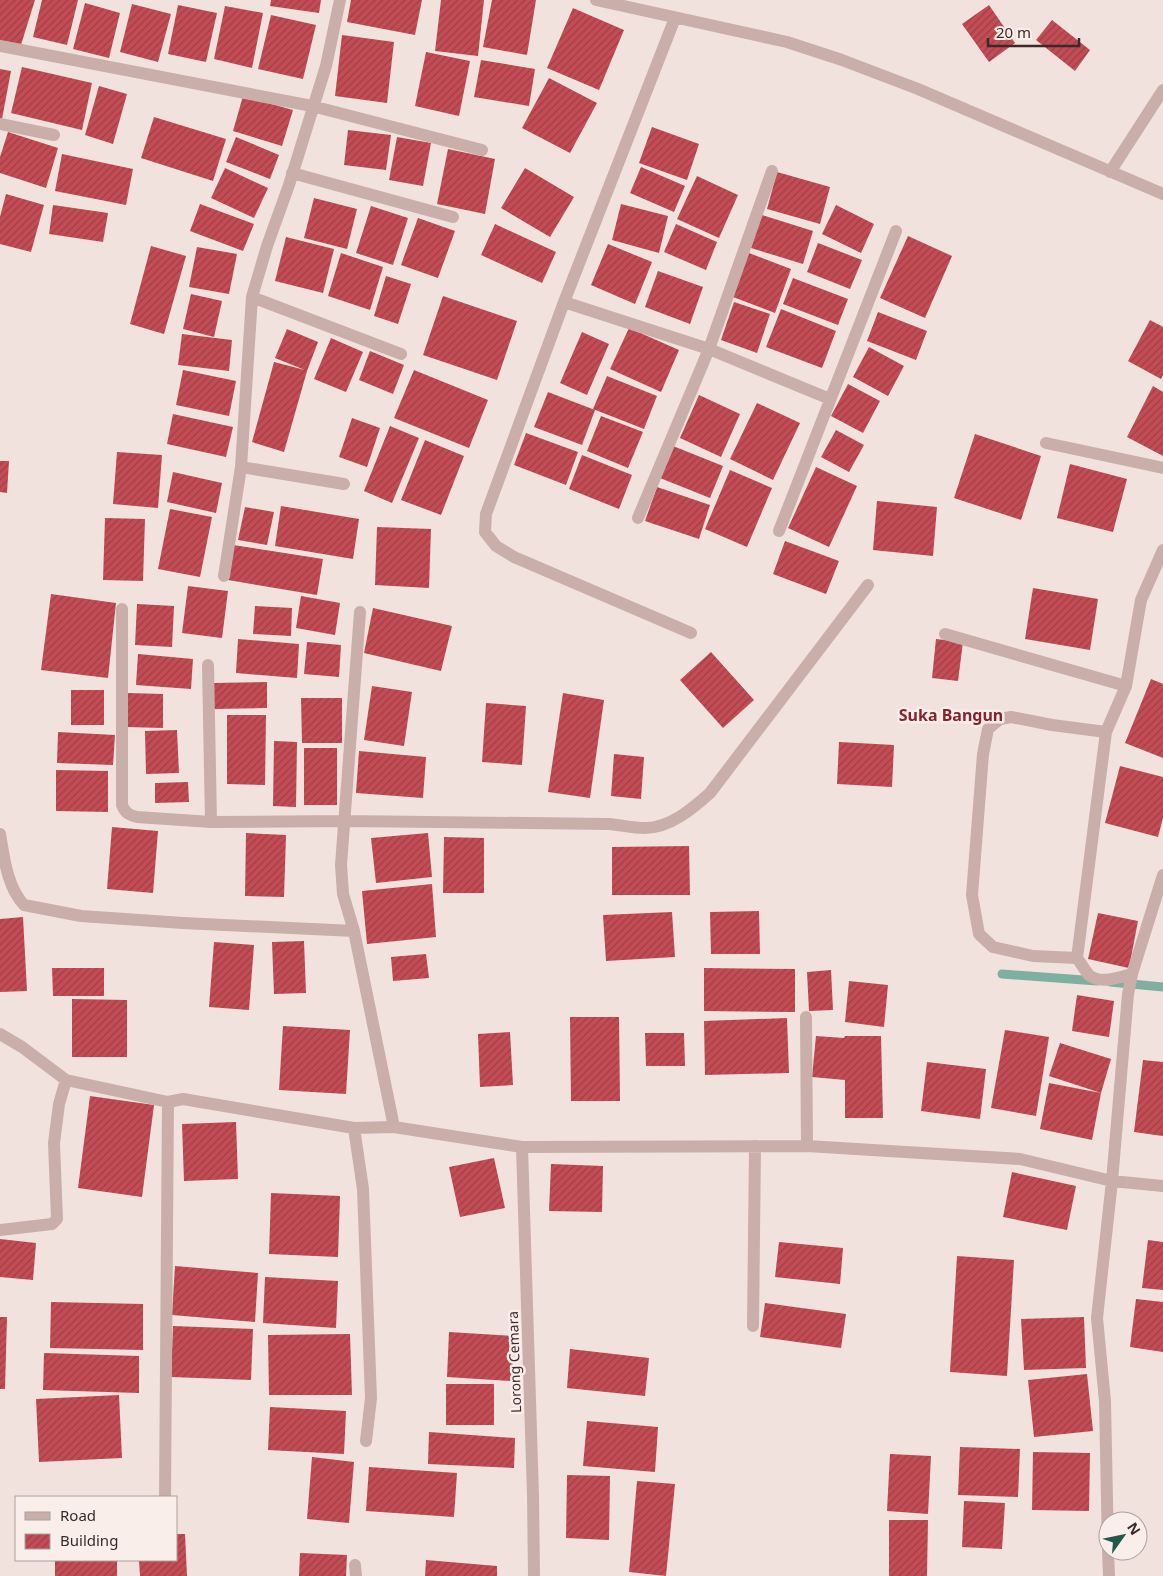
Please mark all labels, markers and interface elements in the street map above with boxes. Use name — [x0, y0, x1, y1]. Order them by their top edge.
scale bar — [988, 15, 1079, 47]
text: 20 m — [996, 22, 1031, 42]
district label: Suka Bangun — [899, 704, 1003, 726]
street label: Lorong Cemara — [503, 1311, 525, 1413]
legend — [15, 1496, 178, 1561]
text: Road — [60, 1505, 96, 1525]
north arrow — [1098, 1511, 1148, 1561]
text: N — [1123, 1519, 1145, 1539]
text: Building — [60, 1530, 118, 1550]

